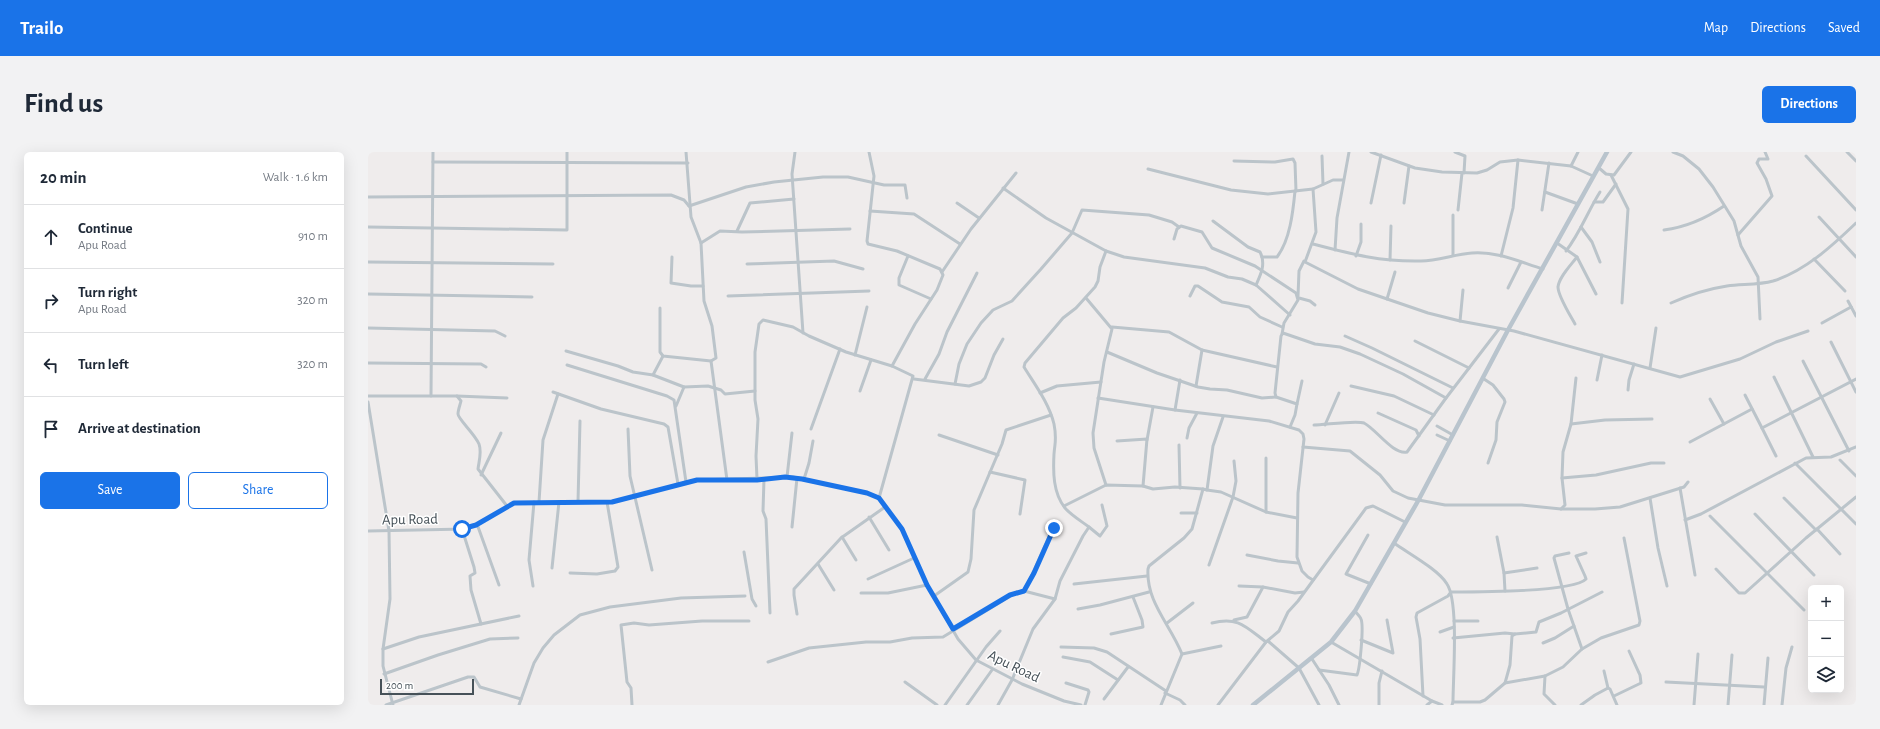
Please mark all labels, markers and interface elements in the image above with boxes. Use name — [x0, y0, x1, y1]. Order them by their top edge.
text: Trailo — [20, 19, 63, 38]
text: Map — [1704, 21, 1728, 35]
text: Directions — [1750, 21, 1806, 35]
text: Saved — [1828, 21, 1860, 35]
button: Directions — [1762, 86, 1856, 123]
text: Find us — [24, 90, 103, 118]
text: 20 min — [40, 169, 87, 186]
text: Walk · 1.6 km — [263, 171, 328, 184]
text: Continue — [78, 221, 133, 236]
icon: ahead — [40, 226, 62, 248]
text: 910 m — [298, 230, 328, 243]
text: Apu Road — [78, 239, 127, 252]
text: Turn right — [78, 285, 137, 300]
icon: right — [40, 290, 62, 312]
text: 320 m — [297, 294, 328, 307]
text: Apu Road — [78, 303, 127, 316]
icon: left — [40, 354, 62, 376]
text: Turn left — [78, 357, 129, 372]
text: 320 m — [297, 358, 328, 371]
icon: arrive — [40, 418, 62, 440]
text: Arrive at destination — [78, 421, 201, 436]
button: Save — [40, 472, 180, 509]
button: Share — [188, 472, 328, 509]
street label: Apu Road — [382, 512, 438, 527]
route end — [1045, 519, 1063, 537]
route start — [453, 520, 471, 538]
map controls — [1808, 585, 1844, 693]
button: + — [1808, 585, 1844, 621]
button: − — [1808, 621, 1844, 657]
street label: Apu Road — [985, 647, 1042, 686]
button: layers — [1808, 657, 1844, 693]
scale bar — [380, 677, 474, 696]
text: 200 m — [386, 680, 413, 691]

